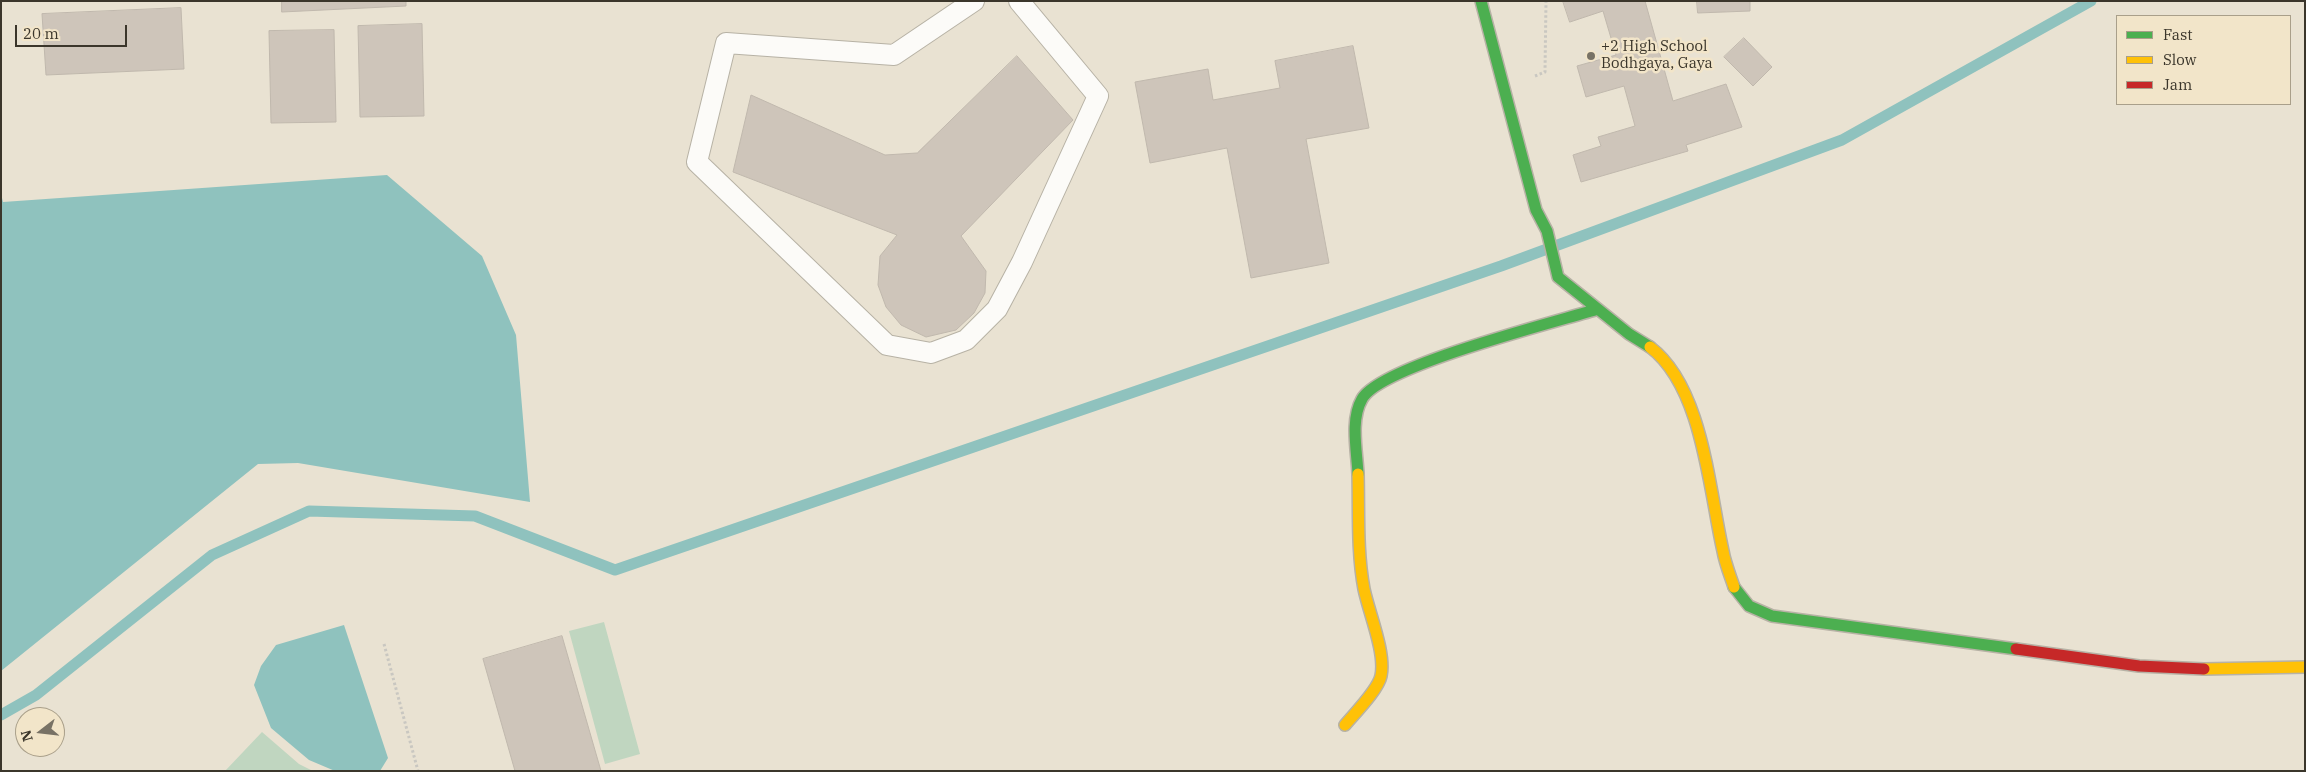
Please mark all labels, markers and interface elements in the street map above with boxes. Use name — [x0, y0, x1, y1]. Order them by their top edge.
scale bar — [18, 15, 130, 47]
legend — [2116, 15, 2291, 105]
text: 20 m — [23, 24, 59, 43]
text: Fast — [2163, 25, 2193, 44]
place label: +2 High School Bodhgaya, Gaya — [1601, 38, 1713, 73]
marker: +2 High School Bodhgaya, Gaya — [1585, 50, 1597, 62]
text: Slow — [2163, 50, 2196, 69]
text: Jam — [2163, 75, 2192, 94]
north arrow — [15, 707, 65, 757]
text: N — [16, 728, 37, 744]

